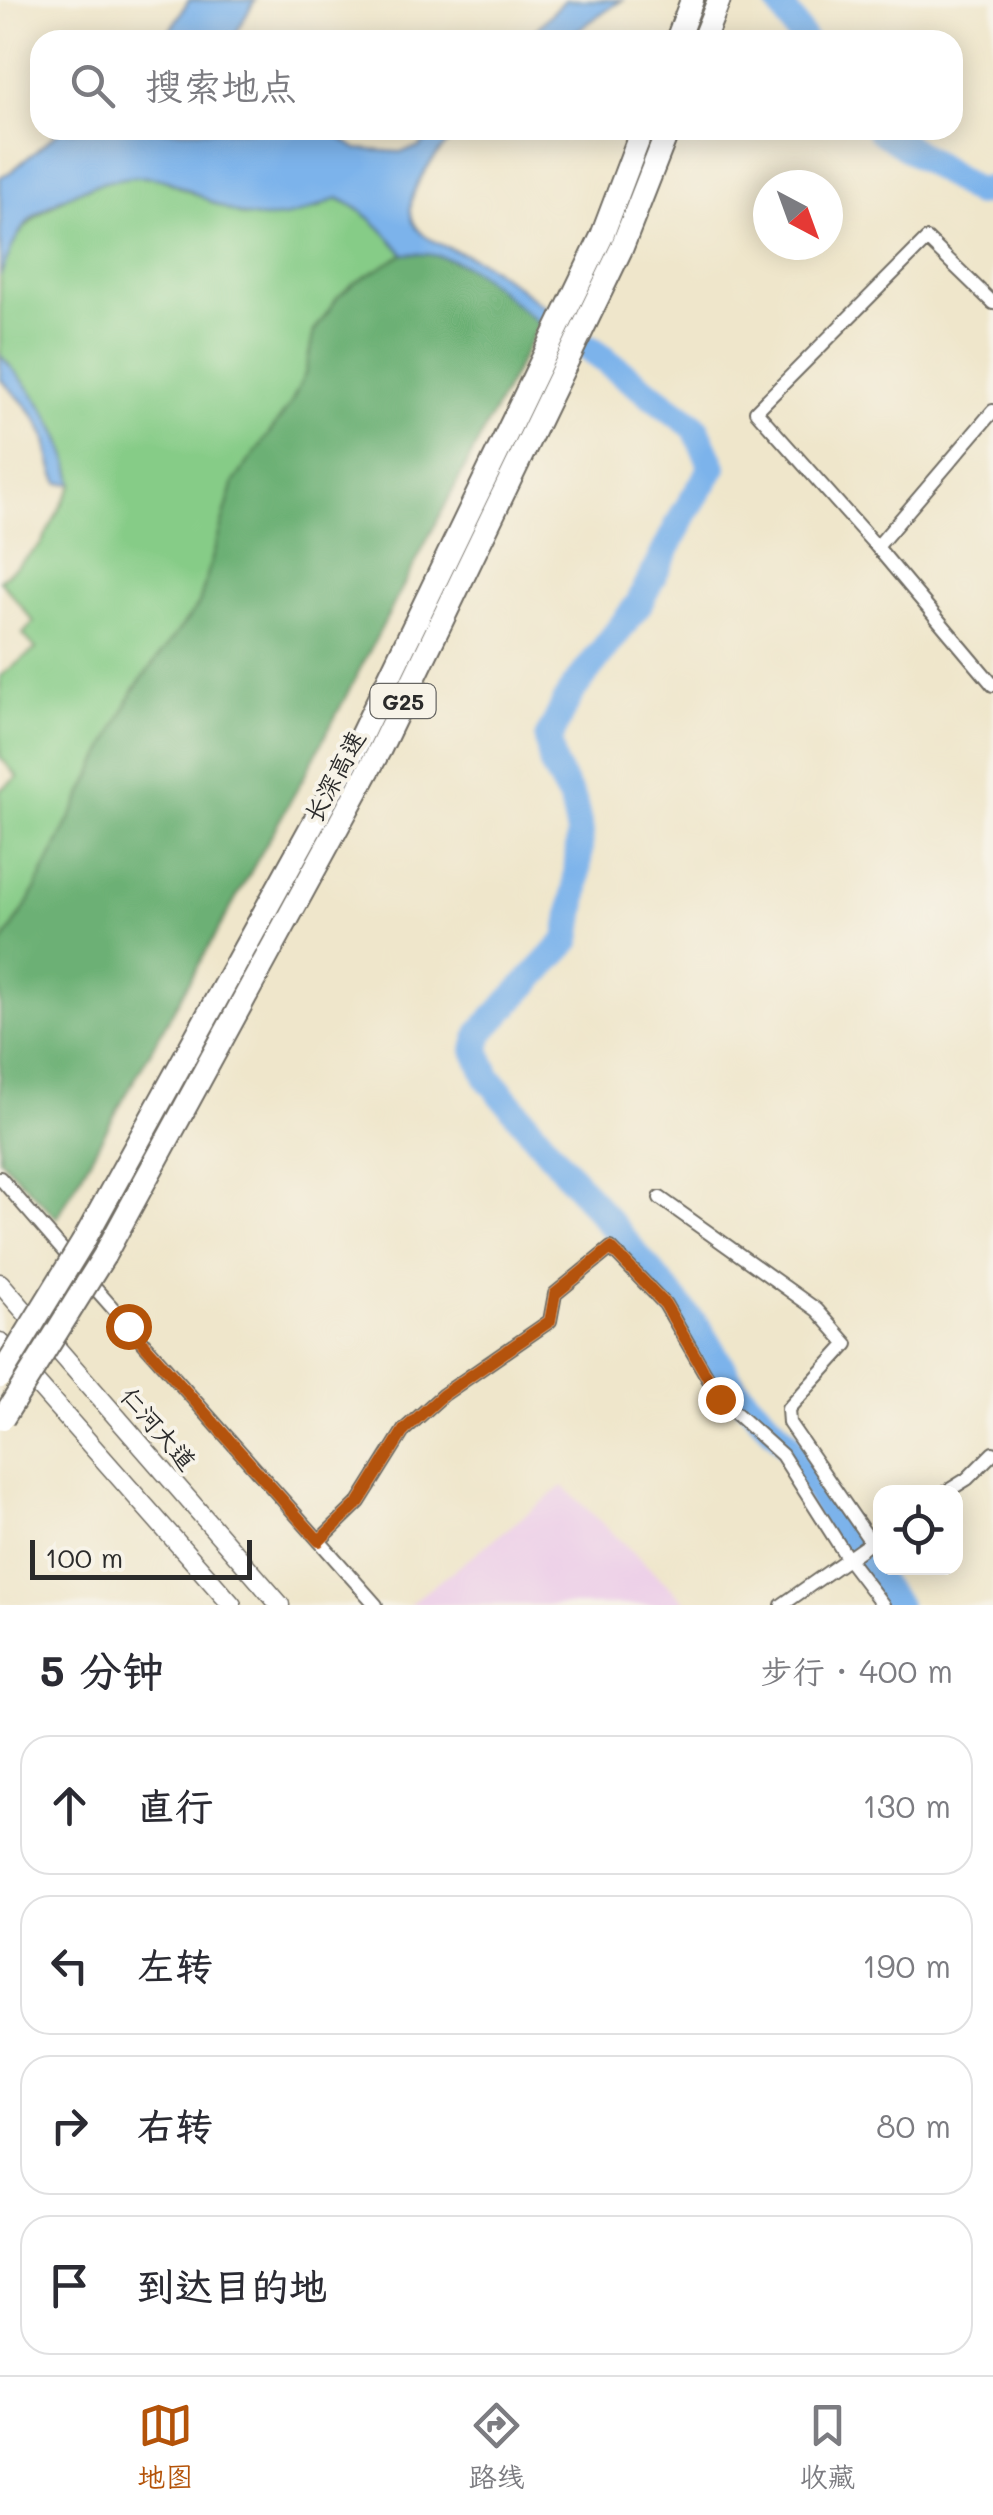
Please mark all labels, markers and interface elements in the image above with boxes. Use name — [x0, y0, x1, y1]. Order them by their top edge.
search box — [30, 30, 963, 140]
icon: search — [65, 58, 120, 113]
text: 搜索地点 — [145, 60, 297, 110]
north arrow — [753, 170, 843, 260]
road number: G25 — [370, 684, 436, 718]
street label: 长深高速 — [296, 724, 372, 828]
route start — [106, 1304, 152, 1350]
route end — [698, 1377, 744, 1423]
street label: 仁河大道 — [114, 1380, 204, 1476]
map controls — [873, 1485, 963, 1575]
button: locate — [873, 1485, 963, 1575]
scale bar — [30, 1535, 252, 1580]
text: 100 m — [45, 1539, 123, 1575]
text: 5 分钟 — [40, 1642, 164, 1697]
text: 步行 · 400 m — [761, 1649, 953, 1691]
icon: ahead — [42, 1778, 97, 1833]
text: 直行 — [137, 1780, 213, 1830]
text: 130 m — [862, 1784, 951, 1826]
icon: left — [42, 1938, 97, 1993]
text: 左转 — [137, 1940, 213, 1990]
text: 190 m — [862, 1944, 951, 1986]
icon: right — [42, 2098, 97, 2153]
text: 右转 — [137, 2100, 213, 2150]
text: 80 m — [876, 2104, 951, 2146]
icon: arrive — [42, 2258, 97, 2313]
text: 到达目的地 — [137, 2260, 327, 2310]
tab: 地图 — [137, 2398, 194, 2495]
tab: 路线 — [468, 2398, 525, 2495]
tab: 收藏 — [799, 2398, 856, 2495]

